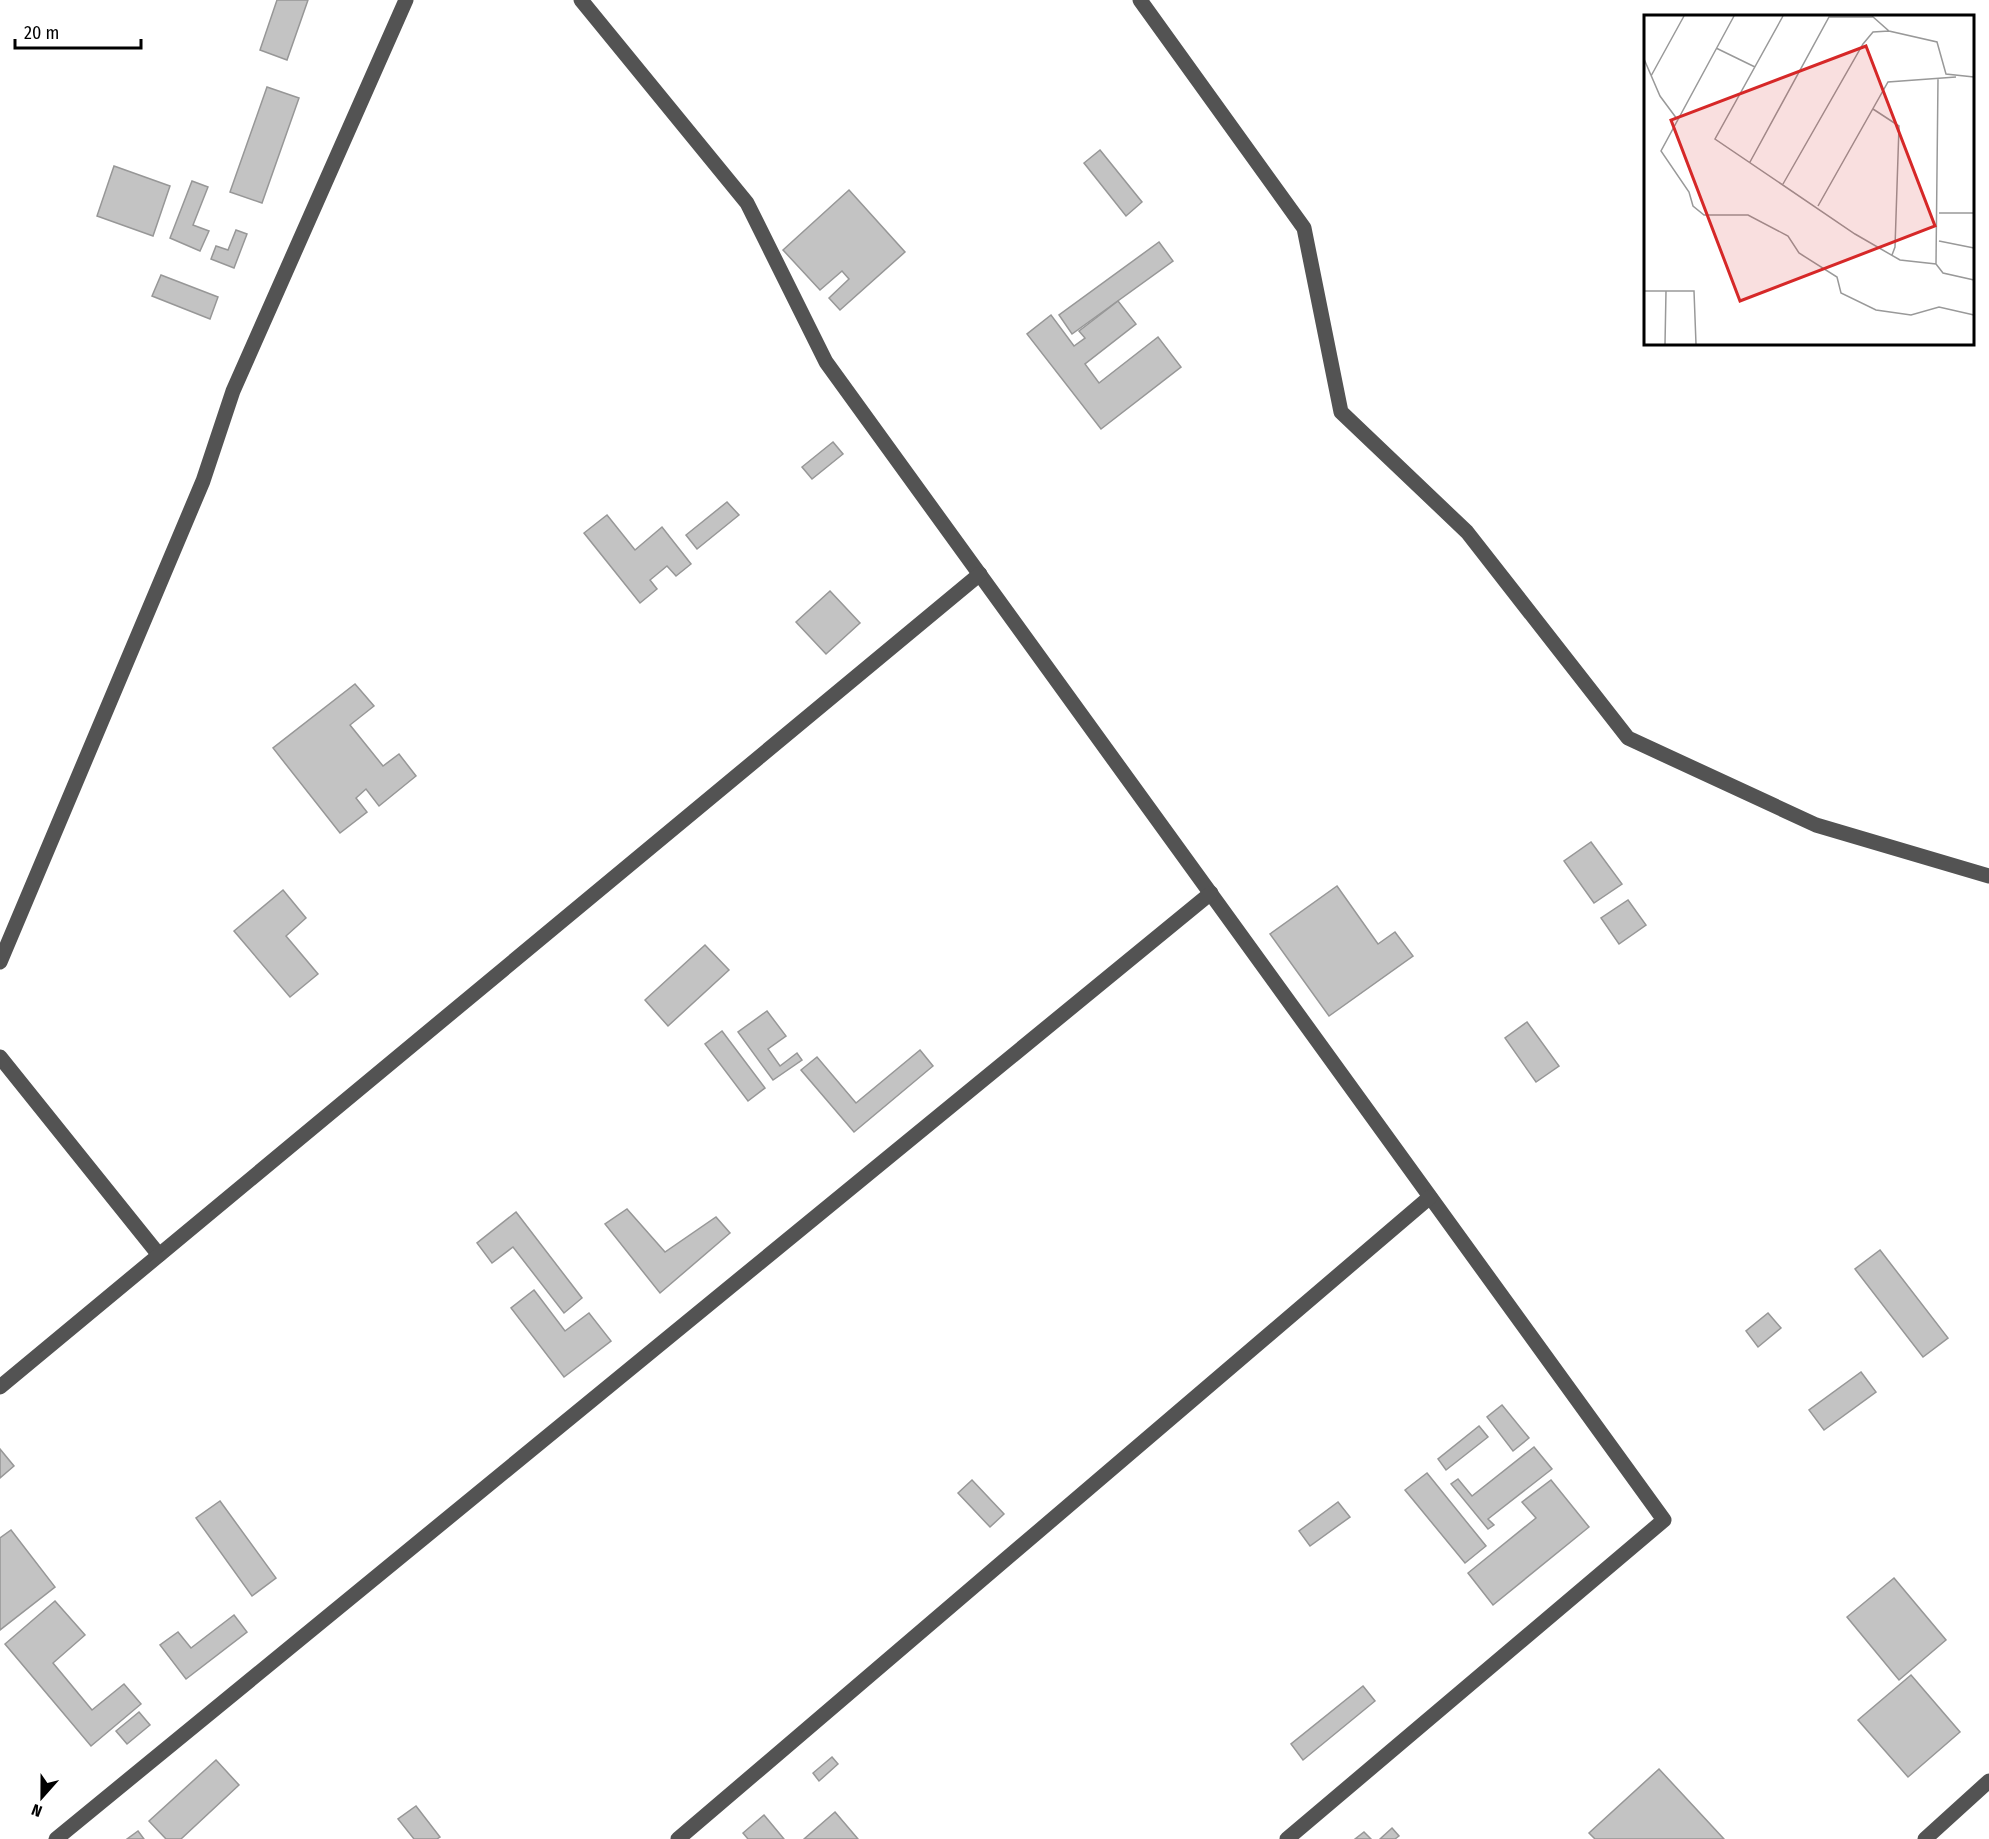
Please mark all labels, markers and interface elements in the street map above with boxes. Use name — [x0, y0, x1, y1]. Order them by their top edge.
scale bar — [15, 12, 141, 50]
inset map — [1644, 15, 1974, 345]
text: 20 m — [24, 22, 59, 44]
north arrow — [12, 1767, 72, 1827]
text: N — [29, 1800, 45, 1821]

